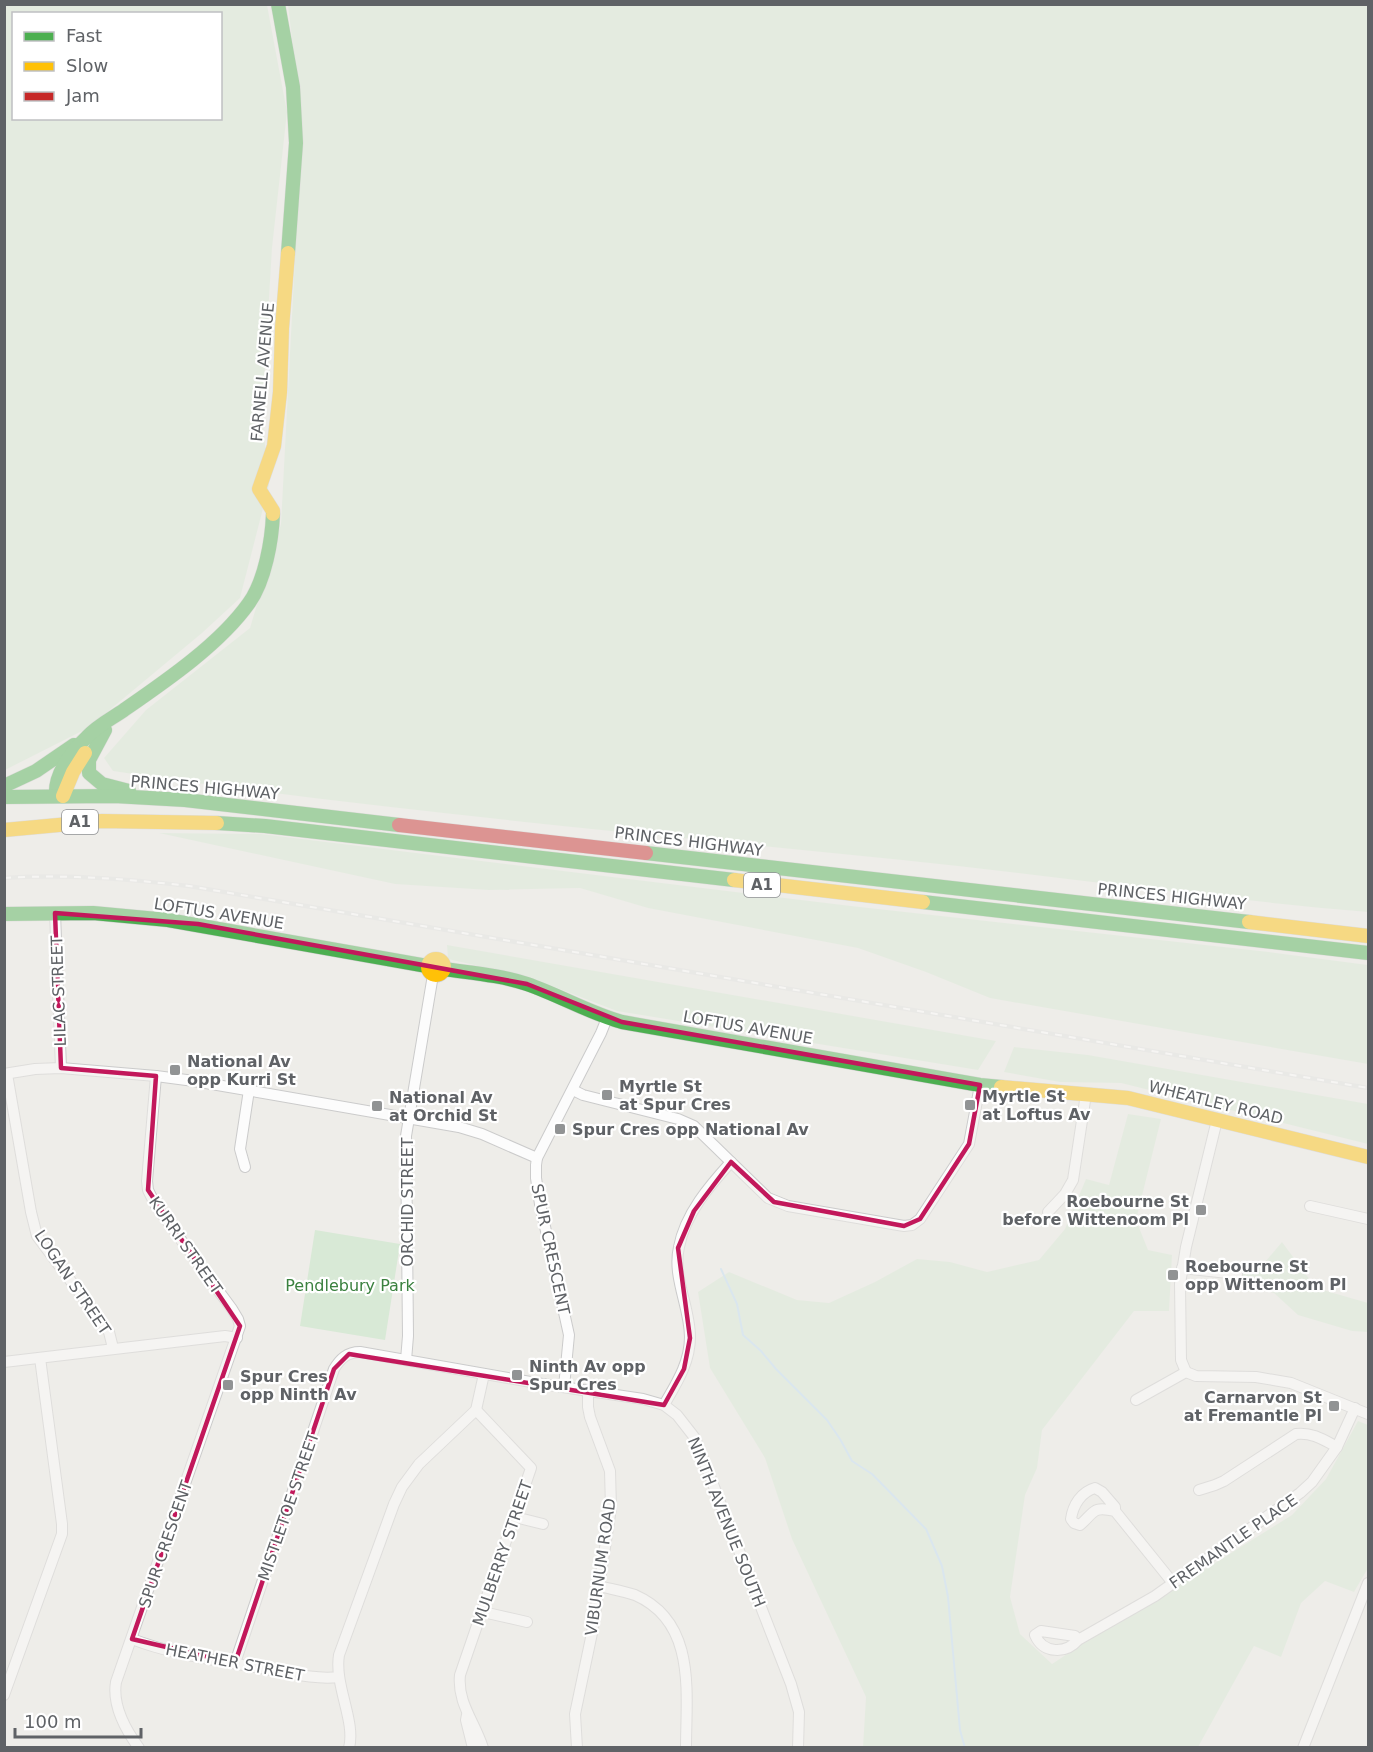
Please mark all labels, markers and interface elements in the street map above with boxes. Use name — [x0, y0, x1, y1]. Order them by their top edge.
legend — [12, 12, 222, 120]
text: Fast — [66, 25, 102, 46]
text: Slow — [66, 55, 108, 76]
text: Jam — [65, 85, 100, 106]
street label: FARNELL AVENUE — [247, 302, 278, 442]
street label: PRINCES HIGHWAY — [130, 772, 281, 803]
road number: A1 — [62, 810, 98, 834]
street label: PRINCES HIGHWAY — [614, 823, 765, 860]
road number: A1 — [744, 873, 780, 897]
street label: PRINCES HIGHWAY — [1097, 879, 1248, 914]
street label: LOFTUS AVENUE — [153, 894, 285, 933]
street label: LILAC STREET — [47, 935, 70, 1047]
street label: LOFTUS AVENUE — [682, 1007, 814, 1048]
place label: National Av opp Kurri St — [187, 1052, 296, 1089]
marker: National Av opp Kurri St — [168, 1063, 182, 1077]
place label: Myrtle St at Spur Cres — [619, 1077, 731, 1114]
street label: WHEATLEY ROAD — [1147, 1077, 1285, 1128]
place label: Myrtle St at Loftus Av — [982, 1087, 1091, 1124]
place label: National Av at Orchid St — [389, 1088, 497, 1125]
marker: Myrtle St at Spur Cres — [600, 1088, 614, 1102]
marker: Myrtle St at Loftus Av — [963, 1098, 977, 1112]
marker: National Av at Orchid St — [370, 1099, 384, 1113]
place label: Spur Cres opp National Av — [572, 1120, 809, 1139]
marker: Spur Cres opp National Av — [553, 1122, 567, 1136]
street label: ORCHID STREET — [398, 1137, 417, 1267]
street label: SPUR CRESCENT — [527, 1182, 574, 1316]
place label: Roebourne St before Wittenoom Pl — [1002, 1192, 1189, 1229]
street label: KURRI STREET — [145, 1193, 226, 1298]
marker: Roebourne St before Wittenoom Pl — [1194, 1203, 1208, 1217]
street label: LOGAN STREET — [30, 1226, 115, 1339]
place label: Roebourne St opp Wittenoom Pl — [1185, 1257, 1347, 1294]
marker: Roebourne St opp Wittenoom Pl — [1166, 1268, 1180, 1282]
park label: Pendlebury Park — [285, 1276, 415, 1295]
place label: Ninth Av opp Spur Cres — [529, 1357, 646, 1394]
place label: Spur Cres opp Ninth Av — [240, 1367, 357, 1404]
marker: Ninth Av opp Spur Cres — [510, 1368, 524, 1382]
marker: Spur Cres opp Ninth Av — [221, 1378, 235, 1392]
place label: Carnarvon St at Fremantle Pl — [1184, 1388, 1322, 1425]
marker: Carnarvon St at Fremantle Pl — [1327, 1399, 1341, 1413]
street label: MISTLETOE STREET — [254, 1429, 323, 1583]
street label: NINTH AVENUE SOUTH — [684, 1434, 769, 1610]
street label: SPUR CRESCENT — [135, 1478, 196, 1610]
street label: MULBERRY STREET — [469, 1478, 536, 1628]
street label: FREMANTLE PLACE — [1166, 1490, 1301, 1593]
street label: VIBURNUM ROAD — [581, 1497, 620, 1637]
street label: HEATHER STREET — [164, 1640, 306, 1685]
scale bar — [15, 1701, 141, 1739]
text: 100 m — [24, 1711, 82, 1732]

